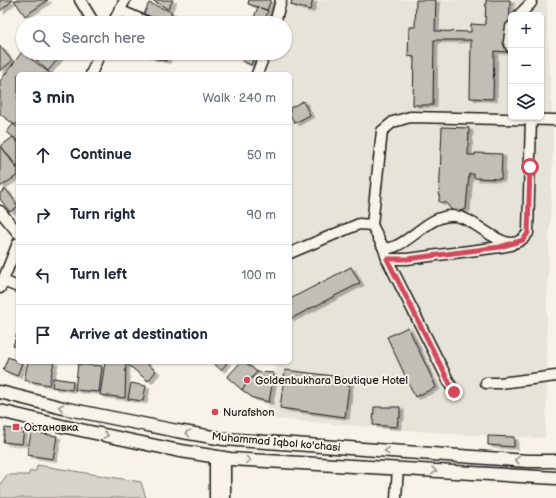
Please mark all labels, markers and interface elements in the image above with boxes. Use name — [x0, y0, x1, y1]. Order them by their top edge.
map controls — [508, 12, 544, 120]
button: + — [508, 12, 544, 48]
search box — [16, 16, 292, 60]
icon: search — [30, 27, 52, 49]
text: Search here — [62, 29, 145, 48]
button: − — [508, 48, 544, 84]
button: layers — [508, 84, 544, 120]
text: 3 min — [32, 88, 75, 108]
text: Walk · 240 m — [202, 90, 276, 106]
icon: ahead — [32, 144, 54, 166]
text: Continue — [70, 145, 132, 164]
text: 50 m — [247, 147, 276, 163]
route start — [521, 158, 539, 176]
icon: right — [32, 204, 54, 226]
text: Turn right — [70, 205, 135, 224]
text: 90 m — [247, 207, 276, 223]
icon: left — [32, 264, 54, 286]
text: Turn left — [70, 265, 127, 284]
text: 100 m — [241, 267, 276, 283]
icon: arrive — [32, 324, 54, 346]
text: Arrive at destination — [70, 325, 208, 344]
place label: Goldenbukhara Boutique Hotel — [255, 374, 408, 387]
marker: Goldenbukhara Boutique Hotel — [242, 375, 252, 385]
route end — [445, 383, 463, 401]
one-way arrow — [58, 404, 64, 412]
place label: Nurafshon — [223, 406, 274, 419]
marker: Nurafshon — [210, 407, 220, 417]
place label: Остановка — [24, 421, 79, 434]
marker: Остановка — [11, 422, 21, 432]
one-way arrow — [185, 429, 191, 438]
street label: Muhammad Iqbol ko'chasi — [211, 430, 341, 454]
one-way arrow — [103, 431, 109, 439]
one-way arrow — [384, 446, 390, 455]
one-way arrow — [245, 455, 251, 464]
one-way arrow — [514, 455, 520, 464]
one-way arrow — [431, 466, 437, 475]

